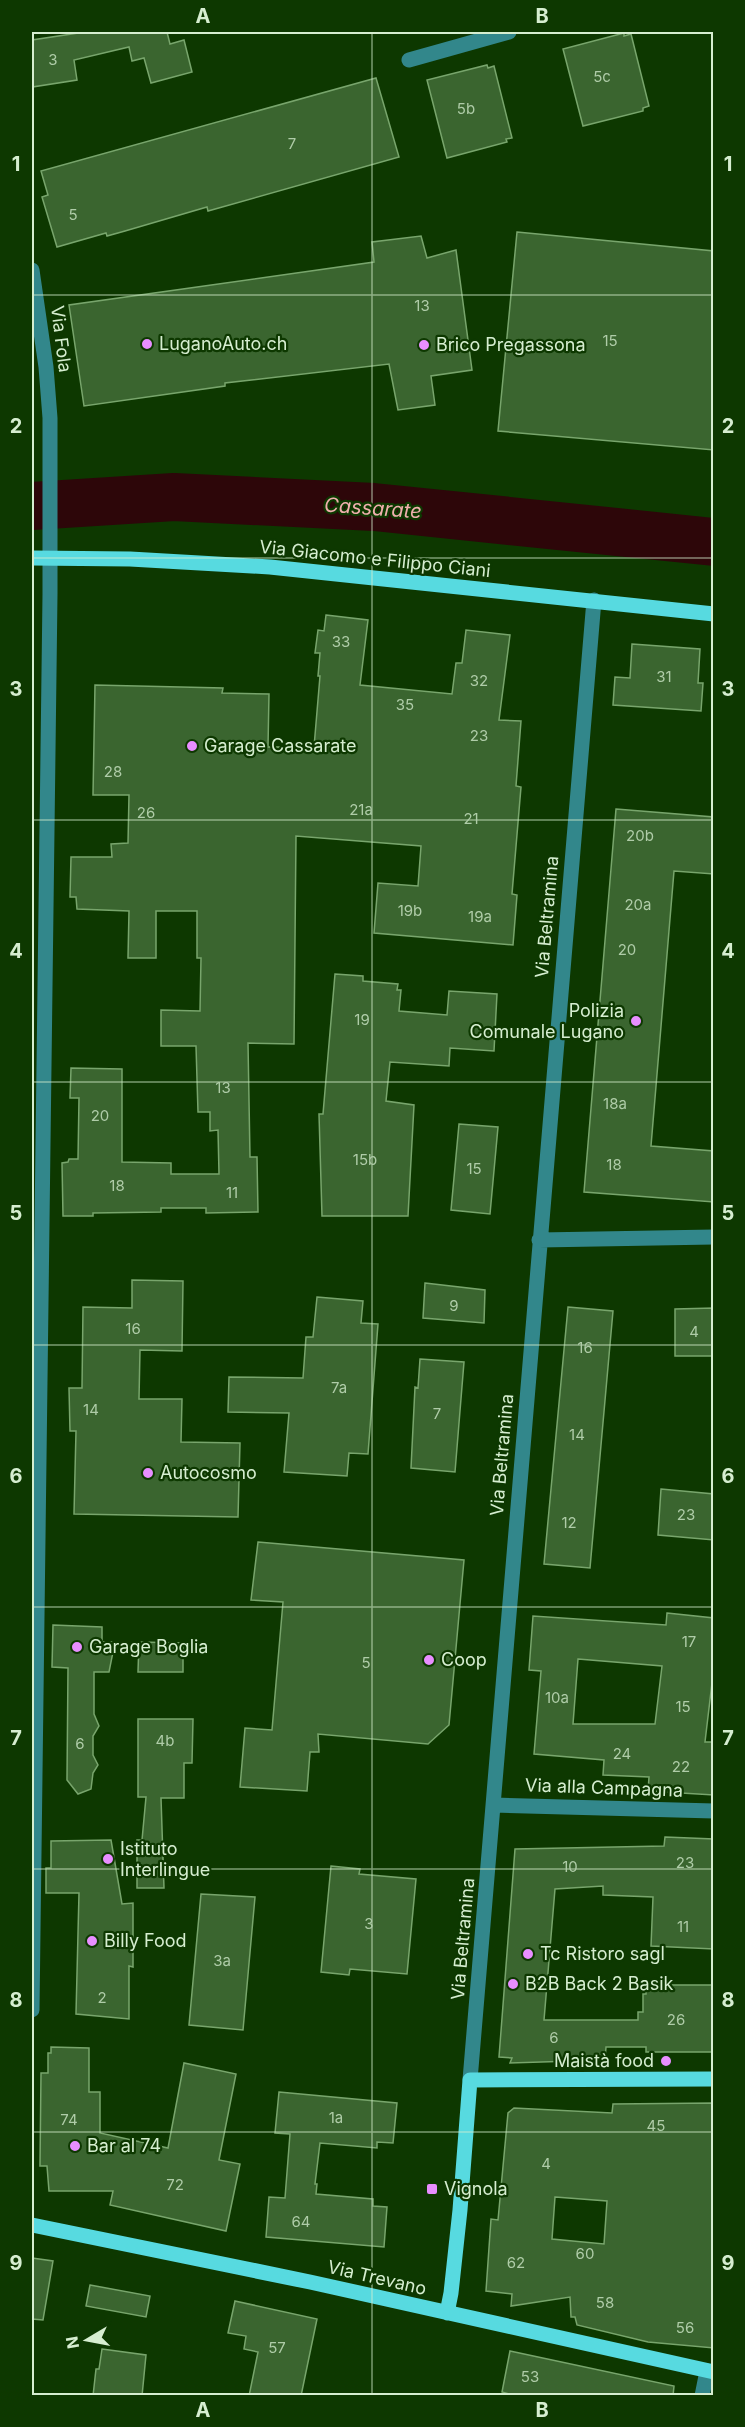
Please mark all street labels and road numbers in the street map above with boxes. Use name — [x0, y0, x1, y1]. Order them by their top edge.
street label: Via Fola — [47, 304, 76, 374]
street label: Via Giacomo e Filippo Ciani — [258, 536, 492, 581]
street label: Via Beltramina — [531, 855, 562, 979]
street label: Via Beltramina — [486, 1393, 517, 1517]
street label: Via alla Campagna — [525, 1774, 683, 1801]
street label: Via Beltramina — [447, 1877, 478, 2001]
street label: Via Trevano — [326, 2256, 429, 2299]

